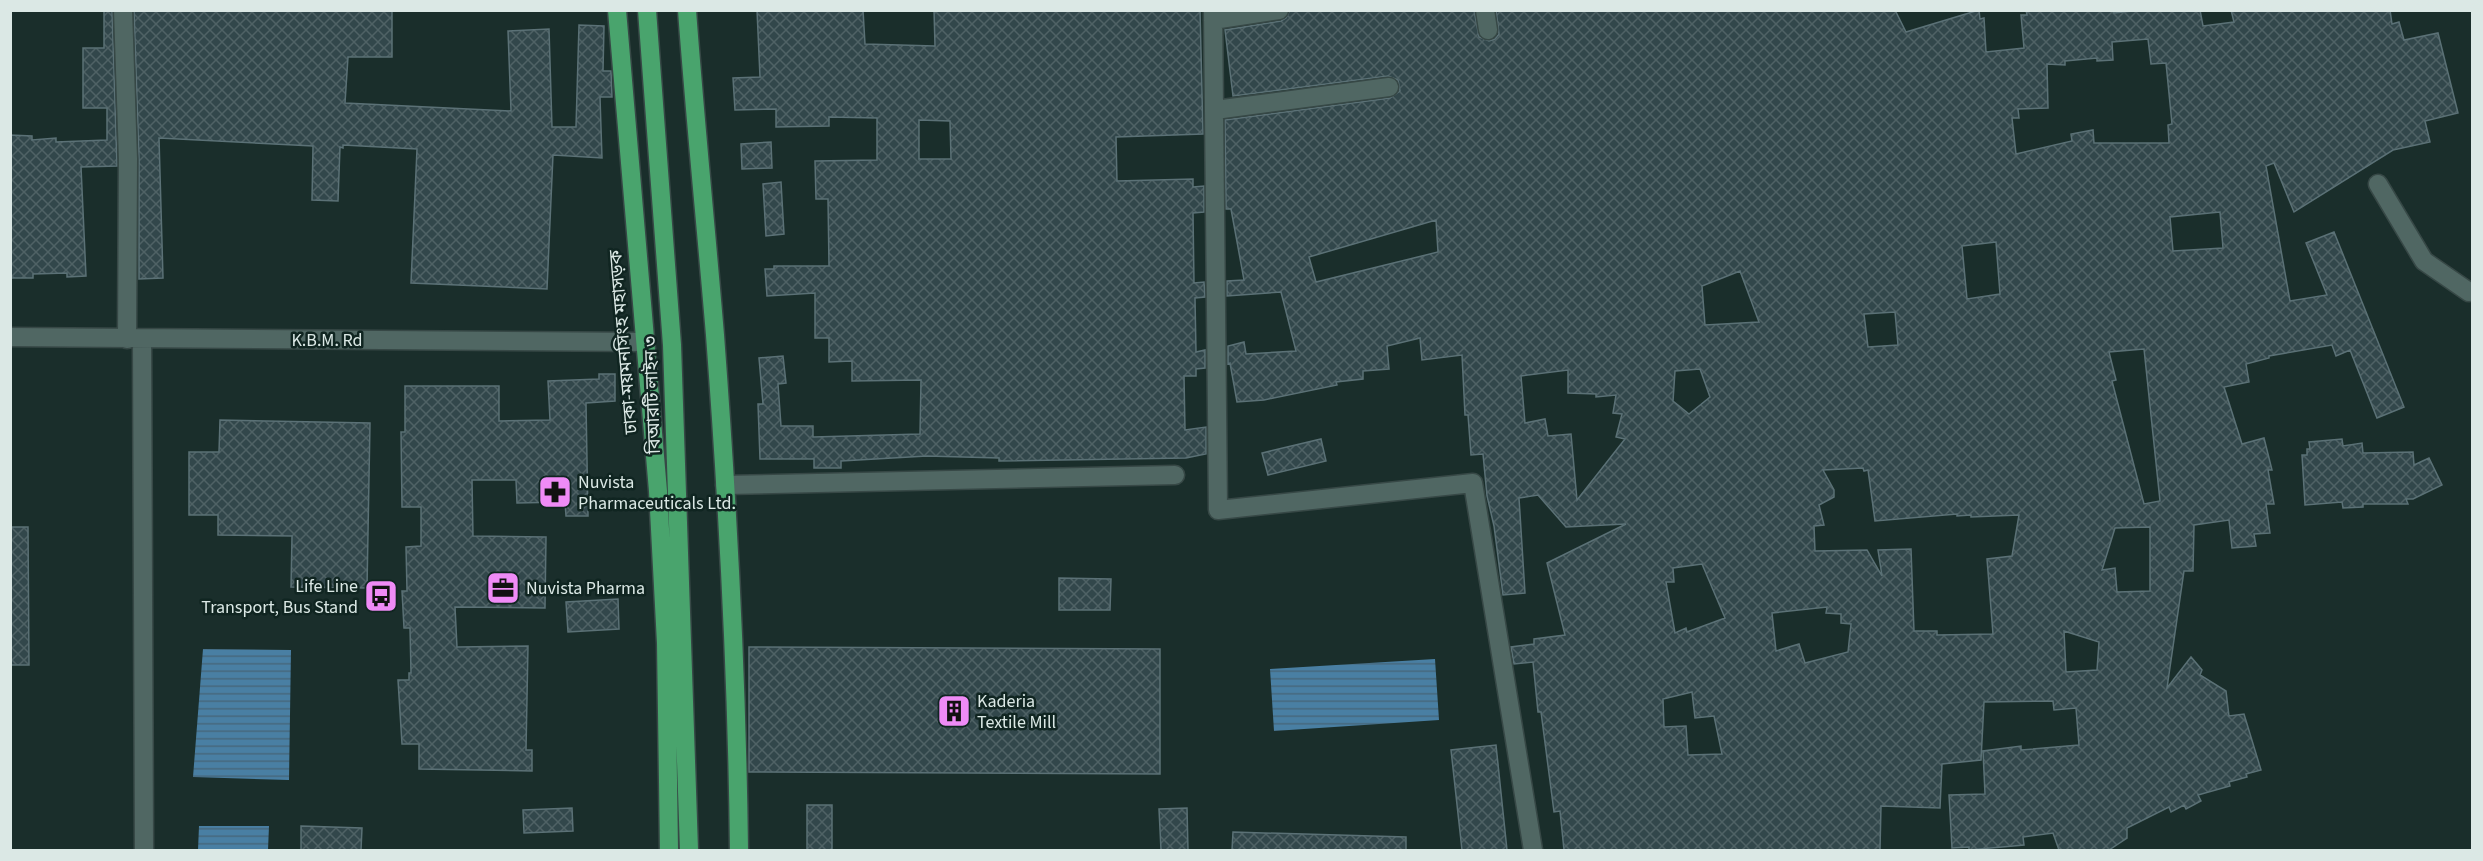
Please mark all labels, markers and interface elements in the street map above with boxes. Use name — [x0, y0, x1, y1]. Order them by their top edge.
street label: ঢাকা-ময়মনসিংহ মহাসড়ক — [603, 248, 644, 436]
street label: K.B.M. Rd — [291, 328, 363, 353]
street label: বিআরটি লাইন ৩ — [638, 335, 667, 455]
place label: Nuvista Pharmaceuticals Ltd. — [578, 470, 736, 516]
pharmacy icon: Nuvista Pharmaceuticals Ltd. — [537, 474, 573, 510]
office icon: Nuvista Pharma — [485, 570, 521, 606]
place label: Life Line Transport, Bus Stand — [201, 574, 358, 620]
place label: Nuvista Pharma — [526, 576, 645, 601]
bus stop icon: Life Line Transport, Bus Stand — [363, 578, 399, 614]
place label: Kaderia Textile Mill — [977, 689, 1056, 735]
building icon: Kaderia Textile Mill — [936, 693, 972, 729]

